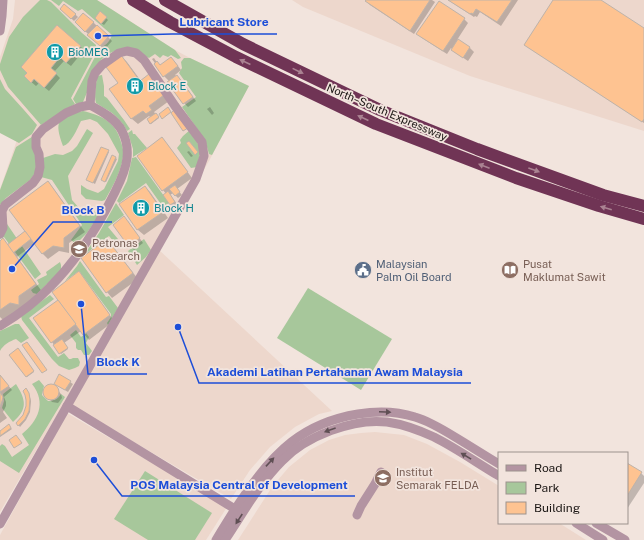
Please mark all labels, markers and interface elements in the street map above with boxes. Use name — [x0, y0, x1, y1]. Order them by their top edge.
callout: Lubricant Store — [172, 10, 277, 34]
text: Lubricant Store — [179, 15, 269, 29]
building icon: BioMEG — [45, 42, 65, 62]
place label: BioMEG — [68, 46, 109, 58]
one-way arrow — [240, 59, 251, 65]
one-way arrow — [292, 68, 304, 74]
building icon: Block E — [125, 76, 145, 96]
place label: Block E — [148, 80, 186, 92]
street label: North–South Expressway — [325, 81, 449, 143]
one-way arrow — [357, 115, 369, 121]
one-way arrow — [477, 162, 489, 168]
one-way arrow — [528, 167, 540, 173]
callout: Block B — [53, 198, 112, 222]
building icon: Block H — [131, 198, 151, 218]
place label: Block H — [154, 202, 194, 214]
text: Block B — [61, 203, 105, 217]
one-way arrow — [600, 205, 612, 211]
place label: Petronas Research — [92, 237, 140, 262]
school or university icon: Petronas Research — [69, 239, 89, 259]
place label: Malaysian Palm Oil Board — [376, 258, 452, 283]
place label: Pusat Maklumat Sawit — [523, 258, 606, 283]
public building icon: Malaysian Palm Oil Board — [353, 260, 373, 280]
library icon: Pusat Maklumat Sawit — [500, 260, 520, 280]
callout: Block K — [88, 350, 147, 374]
text: Block K — [96, 355, 140, 369]
callout: Akademi Latihan Pertahanan Awam Malaysia — [199, 359, 471, 383]
text: Akademi Latihan Pertahanan Awam Malaysia — [207, 365, 463, 379]
one-way arrow — [379, 409, 392, 415]
one-way arrow — [324, 428, 336, 434]
one-way arrow — [460, 452, 472, 459]
legend — [498, 452, 628, 524]
one-way arrow — [265, 457, 275, 467]
text: Road — [534, 461, 562, 475]
place label: Institut Semarak FELDA — [396, 466, 479, 491]
school or university icon: Institut Semarak FELDA — [373, 468, 393, 488]
callout: POS Malaysia Central of Development — [122, 472, 355, 496]
text: POS Malaysia Central of Development — [130, 478, 348, 492]
text: Park — [534, 481, 560, 495]
text: Building — [534, 501, 580, 515]
one-way arrow — [235, 514, 243, 524]

